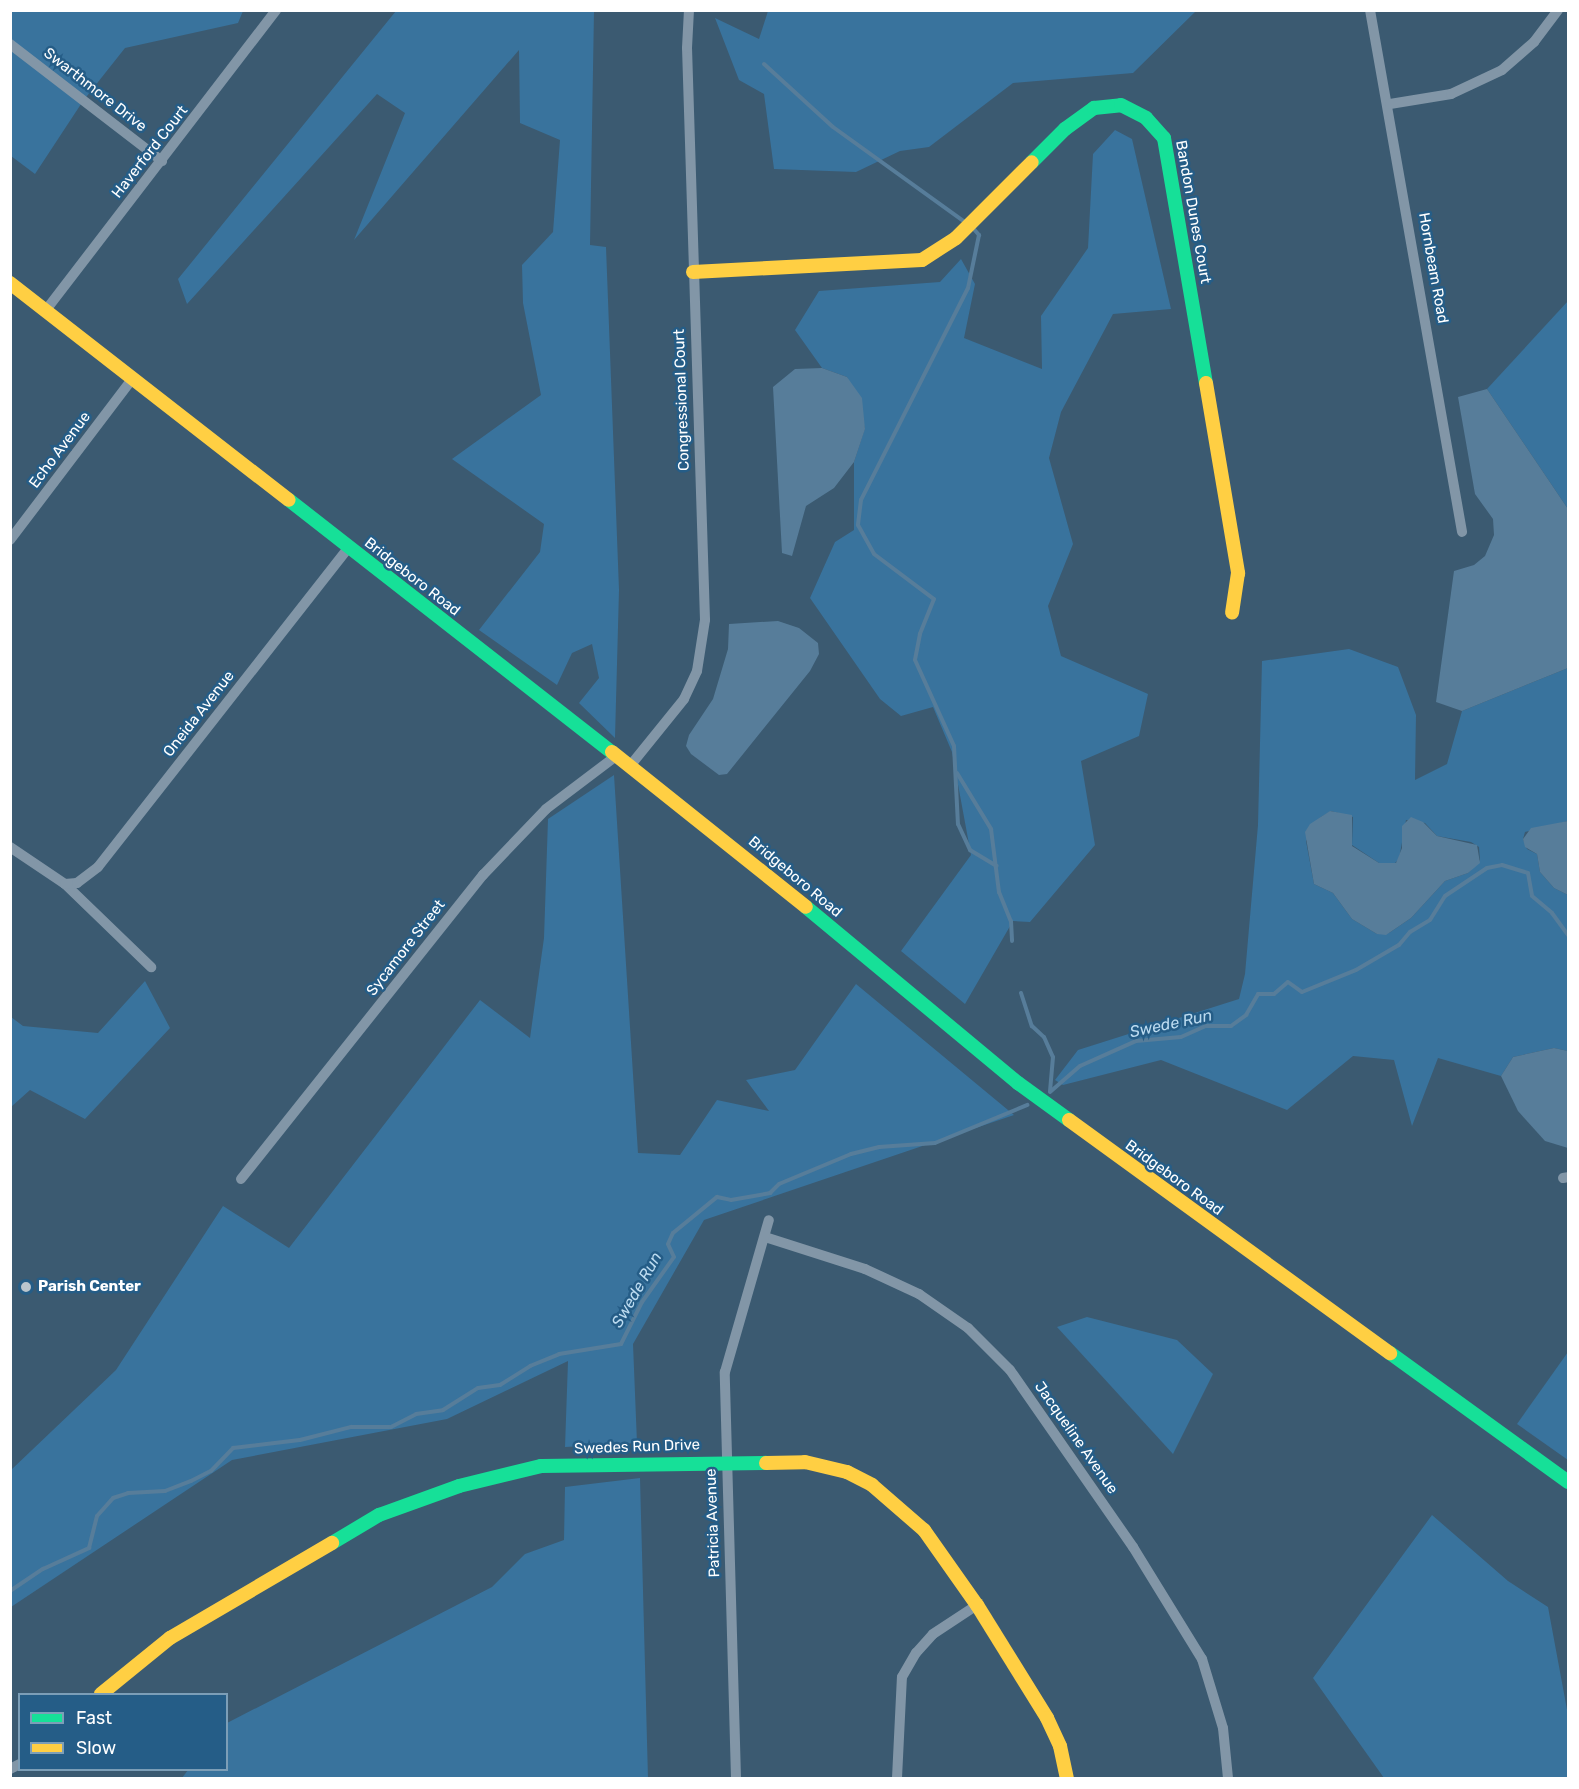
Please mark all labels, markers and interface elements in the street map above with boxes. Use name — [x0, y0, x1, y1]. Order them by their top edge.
street label: Swarthmore Drive — [40, 44, 150, 136]
street label: Haverford Court — [108, 102, 192, 202]
street label: Bandon Dunes Court — [1172, 139, 1214, 285]
street label: Hornbeam Road — [1414, 211, 1452, 325]
street label: Congressional Court — [671, 329, 693, 471]
street label: Echo Avenue — [25, 408, 95, 492]
street label: Bridgeboro Road — [361, 534, 463, 620]
street label: Oneida Avenue — [160, 667, 238, 761]
street label: Bridgeboro Road — [745, 833, 845, 921]
street label: Sycamore Street — [363, 896, 449, 1000]
water label: Swede Run — [1128, 1006, 1214, 1042]
street label: Bridgeboro Road — [1122, 1136, 1226, 1220]
water label: Swede Run — [608, 1249, 666, 1331]
place label: Parish Center — [38, 1278, 141, 1296]
marker: Parish Center — [19, 1280, 33, 1294]
street label: Jacqueline Avenue — [1030, 1378, 1122, 1498]
street label: Swedes Run Drive — [574, 1436, 700, 1458]
street label: Patricia Avenue — [702, 1468, 724, 1578]
legend — [18, 1693, 228, 1771]
text: Fast — [76, 1707, 112, 1729]
text: Slow — [76, 1737, 116, 1759]

